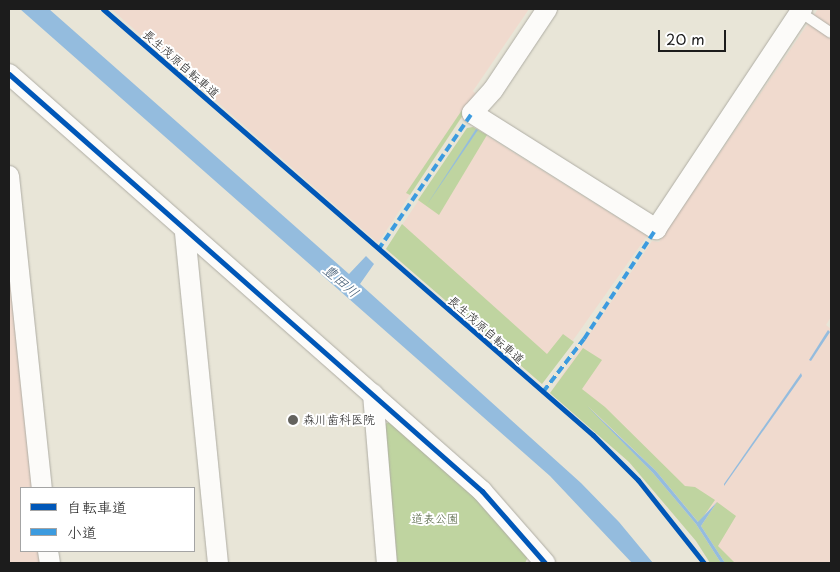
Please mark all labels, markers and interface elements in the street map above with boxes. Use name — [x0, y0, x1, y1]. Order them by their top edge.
scale bar — [660, 20, 728, 52]
street label: 長生茂原自転車道 — [140, 27, 222, 101]
text: 20 m — [666, 27, 705, 50]
water label: 豊田川 — [320, 261, 362, 301]
street label: 長生茂原自転車道 — [445, 293, 527, 367]
place label: 森川歯科医院 — [303, 413, 375, 427]
marker: 森川歯科医院 — [287, 414, 299, 426]
legend — [20, 487, 195, 552]
text: 自転車道 — [67, 495, 127, 518]
park label: 道表公園 — [411, 512, 459, 526]
text: 小道 — [67, 520, 97, 543]

